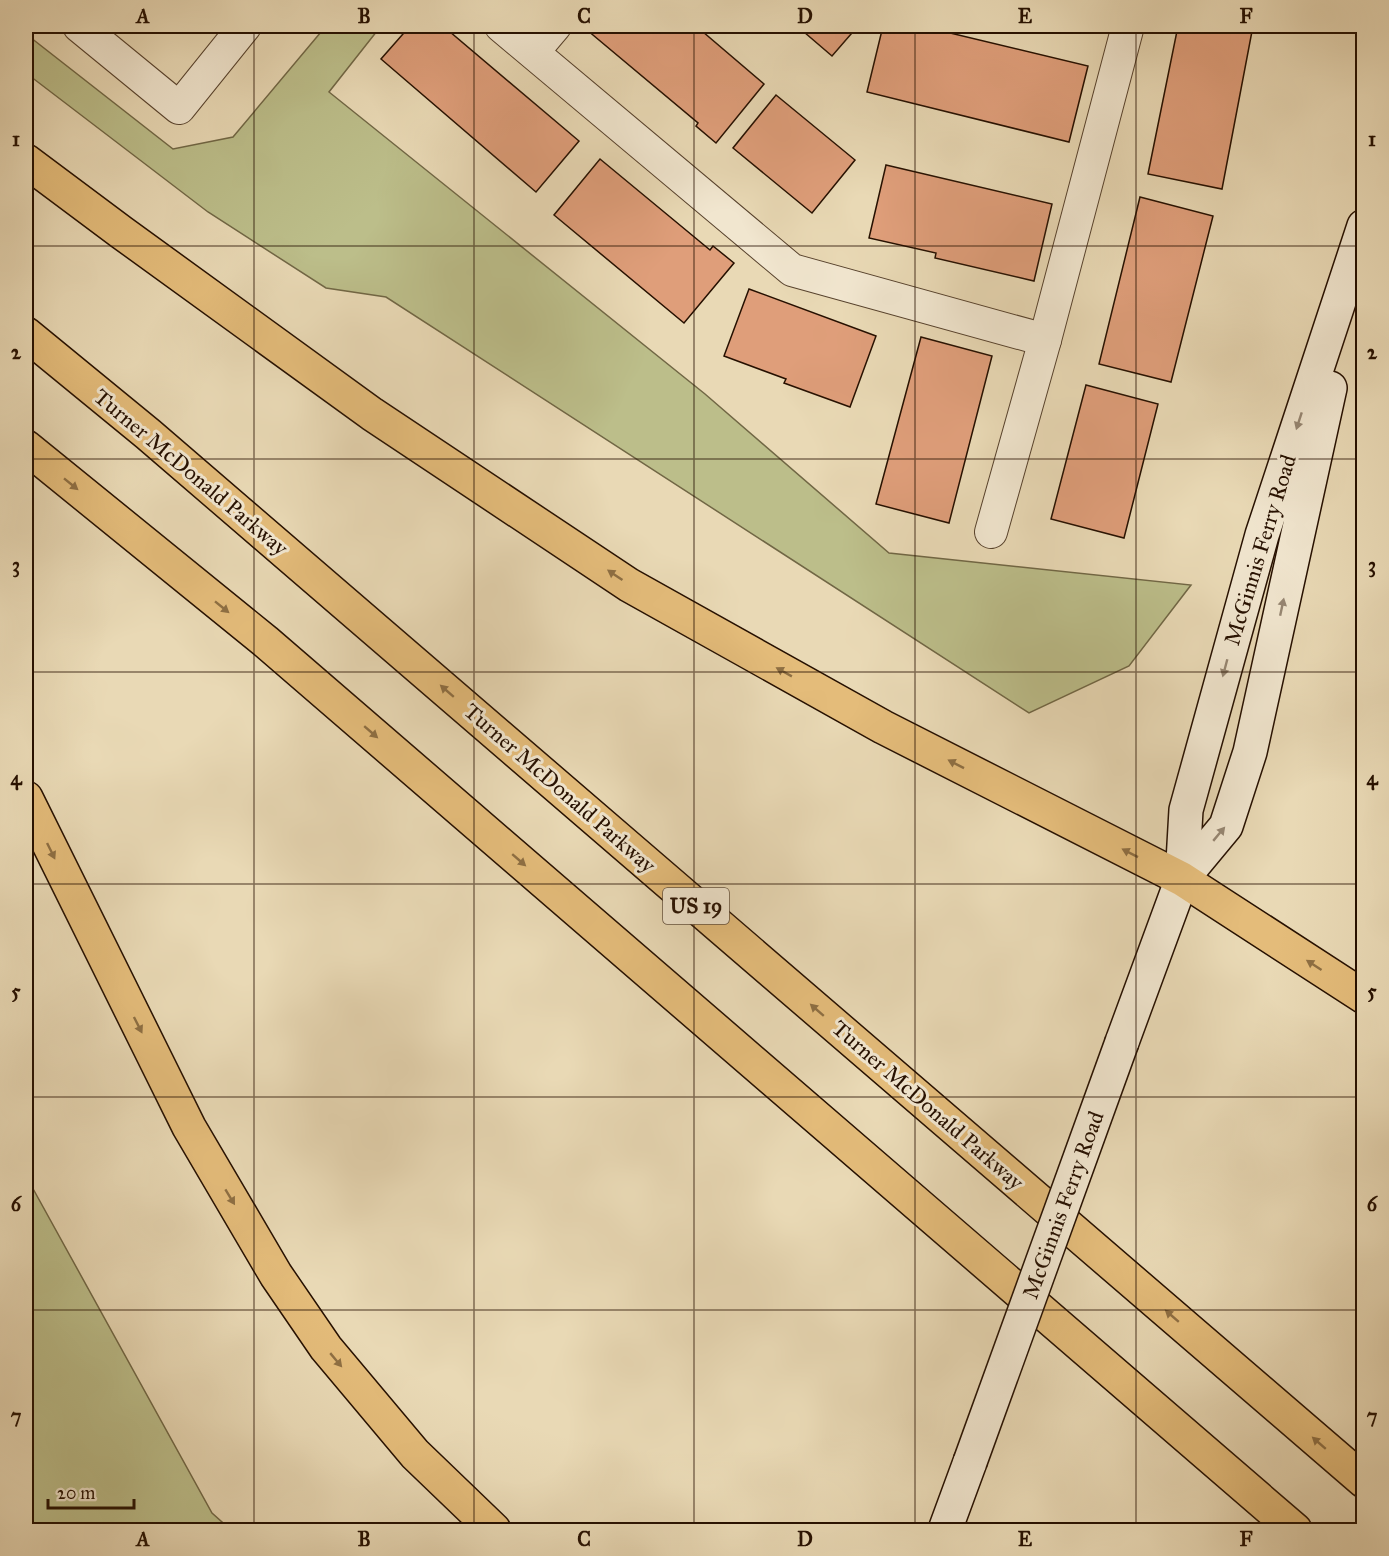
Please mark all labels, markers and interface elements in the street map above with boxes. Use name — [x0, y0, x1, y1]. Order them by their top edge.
text: A — [134, 4, 150, 28]
text: B — [357, 4, 371, 28]
text: C — [577, 4, 591, 28]
text: D — [797, 4, 813, 28]
text: E — [1018, 4, 1033, 28]
text: F — [1239, 4, 1253, 28]
text: 1 — [12, 127, 20, 151]
text: 1 — [1368, 127, 1376, 151]
text: 2 — [11, 340, 22, 364]
text: 2 — [1367, 340, 1378, 364]
street label: Turner McDonald Parkway — [88, 383, 294, 562]
one-way arrow — [1294, 412, 1304, 430]
street label: McGinnis Ferry Road — [1218, 451, 1302, 649]
one-way arrow — [63, 477, 79, 490]
text: 3 — [12, 553, 20, 578]
text: 3 — [1368, 553, 1376, 578]
one-way arrow — [607, 570, 623, 581]
one-way arrow — [1278, 597, 1287, 616]
one-way arrow — [214, 600, 230, 613]
one-way arrow — [1220, 659, 1229, 677]
one-way arrow — [776, 667, 793, 677]
one-way arrow — [439, 684, 454, 698]
street label: Turner McDonald Parkway — [459, 697, 662, 879]
one-way arrow — [363, 726, 379, 739]
one-way arrow — [947, 759, 964, 769]
text: 4 — [10, 766, 22, 791]
text: 4 — [1366, 766, 1378, 791]
one-way arrow — [1212, 827, 1225, 842]
one-way arrow — [47, 842, 56, 859]
one-way arrow — [1121, 848, 1138, 858]
one-way arrow — [511, 853, 527, 866]
road number: US 19 — [663, 888, 729, 924]
one-way arrow — [1306, 960, 1323, 971]
text: 5 — [11, 979, 21, 1003]
text: 5 — [1367, 979, 1377, 1003]
one-way arrow — [810, 1004, 825, 1017]
street label: Turner McDonald Parkway — [827, 1014, 1030, 1196]
one-way arrow — [133, 1017, 142, 1034]
street label: McGinnis Ferry Road — [1016, 1107, 1110, 1303]
one-way arrow — [225, 1189, 235, 1206]
text: 6 — [11, 1192, 23, 1216]
text: 6 — [1367, 1192, 1379, 1216]
one-way arrow — [1164, 1309, 1180, 1322]
one-way arrow — [329, 1352, 342, 1367]
text: 7 — [11, 1404, 22, 1428]
text: 7 — [1367, 1404, 1378, 1428]
one-way arrow — [1312, 1437, 1327, 1450]
scale bar — [48, 1472, 134, 1510]
text: 20 m — [57, 1482, 95, 1504]
text: A — [134, 1527, 150, 1551]
text: B — [357, 1527, 371, 1551]
text: C — [577, 1527, 591, 1551]
text: D — [797, 1527, 813, 1551]
text: E — [1018, 1527, 1033, 1551]
text: F — [1239, 1527, 1253, 1551]

